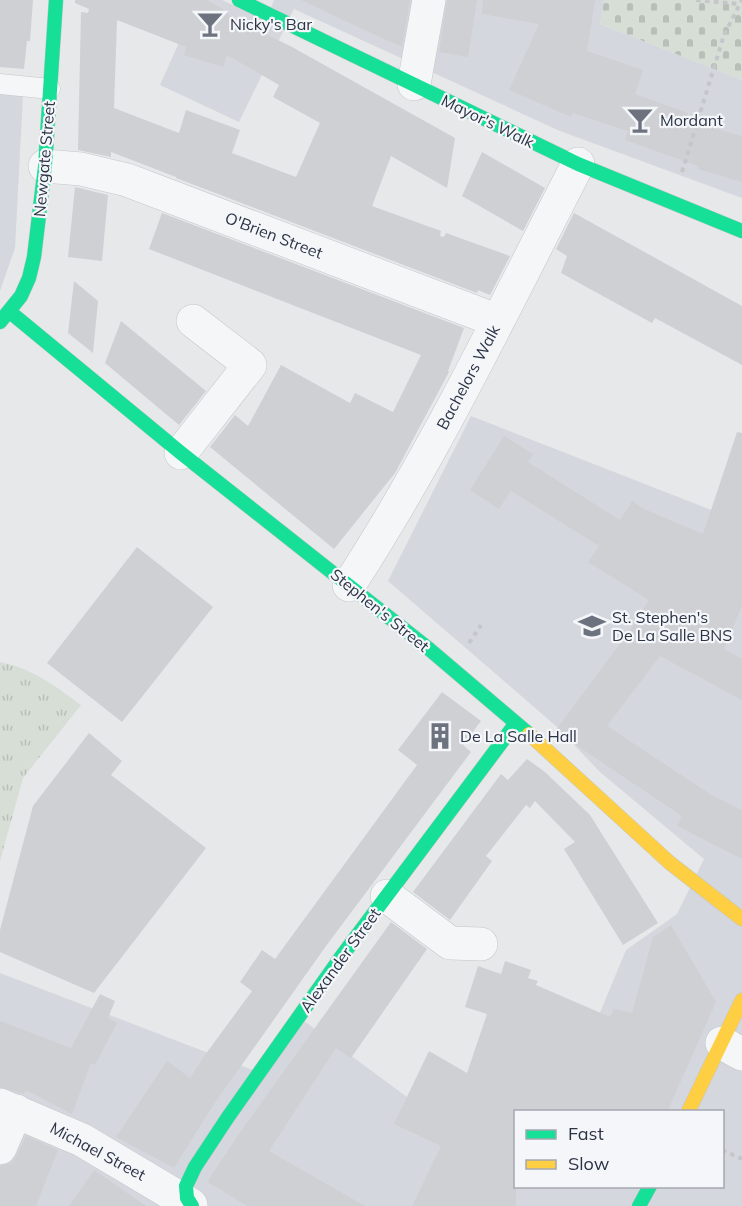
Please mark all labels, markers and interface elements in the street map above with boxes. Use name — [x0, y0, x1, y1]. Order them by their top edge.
bar icon: Nicky's Bar — [195, 9, 225, 39]
place label: Nicky's Bar — [230, 14, 312, 34]
street label: Mayor's Walk — [438, 90, 538, 152]
street label: Newgate Street — [29, 100, 59, 218]
bar icon: Mordant — [625, 105, 655, 135]
place label: Mordant — [660, 110, 723, 130]
street label: O'Brien Street — [222, 207, 326, 263]
street label: Bachelors Walk — [432, 321, 504, 433]
street label: Stephen's Street — [327, 564, 434, 656]
place label: St. Stephen's De La Salle BNS — [612, 607, 732, 645]
school or university icon: St. Stephen's De La Salle BNS — [577, 611, 607, 641]
building icon: De La Salle Hall — [425, 721, 455, 751]
place label: De La Salle Hall — [460, 726, 577, 746]
street label: Alexander Street — [295, 904, 385, 1016]
legend — [514, 1110, 724, 1188]
street label: Michael Street — [47, 1117, 150, 1185]
text: Fast — [568, 1122, 604, 1145]
text: Slow — [568, 1152, 610, 1175]

